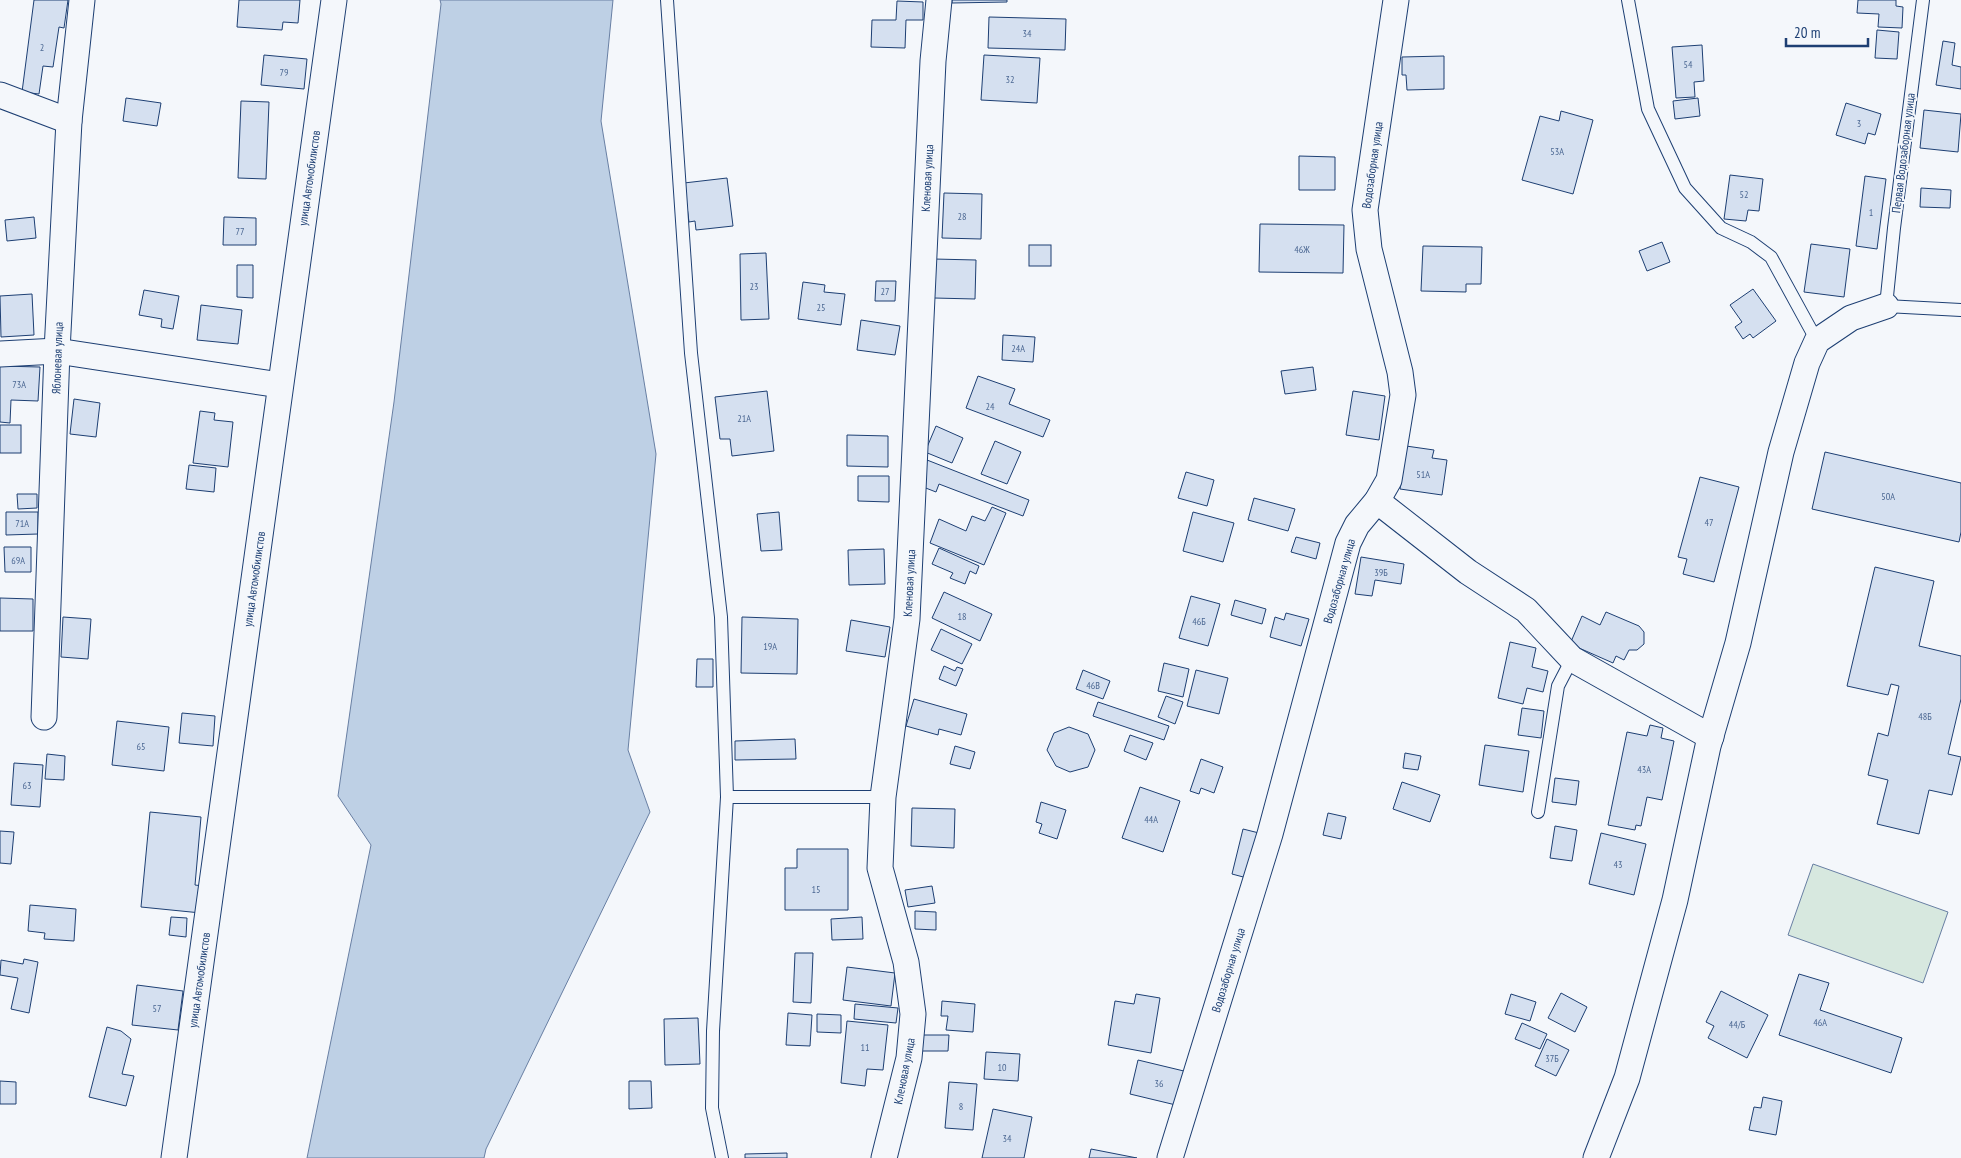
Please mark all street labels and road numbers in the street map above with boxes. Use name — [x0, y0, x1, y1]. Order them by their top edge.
street label: Первая Водозаборная улица — [1888, 92, 1918, 214]
street label: Водозаборная улица — [1358, 120, 1386, 209]
street label: улица Автомобилистов — [295, 129, 323, 227]
street label: Кленовая улица — [918, 144, 936, 212]
street label: Яблоневая улица — [48, 321, 66, 394]
street label: улица Автомобилистов — [240, 530, 268, 628]
street label: Водозаборная улица — [1320, 537, 1358, 625]
street label: Кленовая улица — [900, 549, 918, 617]
street label: Водозаборная улица — [1208, 926, 1248, 1014]
street label: улица Автомобилистов — [185, 931, 213, 1029]
street label: Кленовая улица — [890, 1036, 918, 1106]

